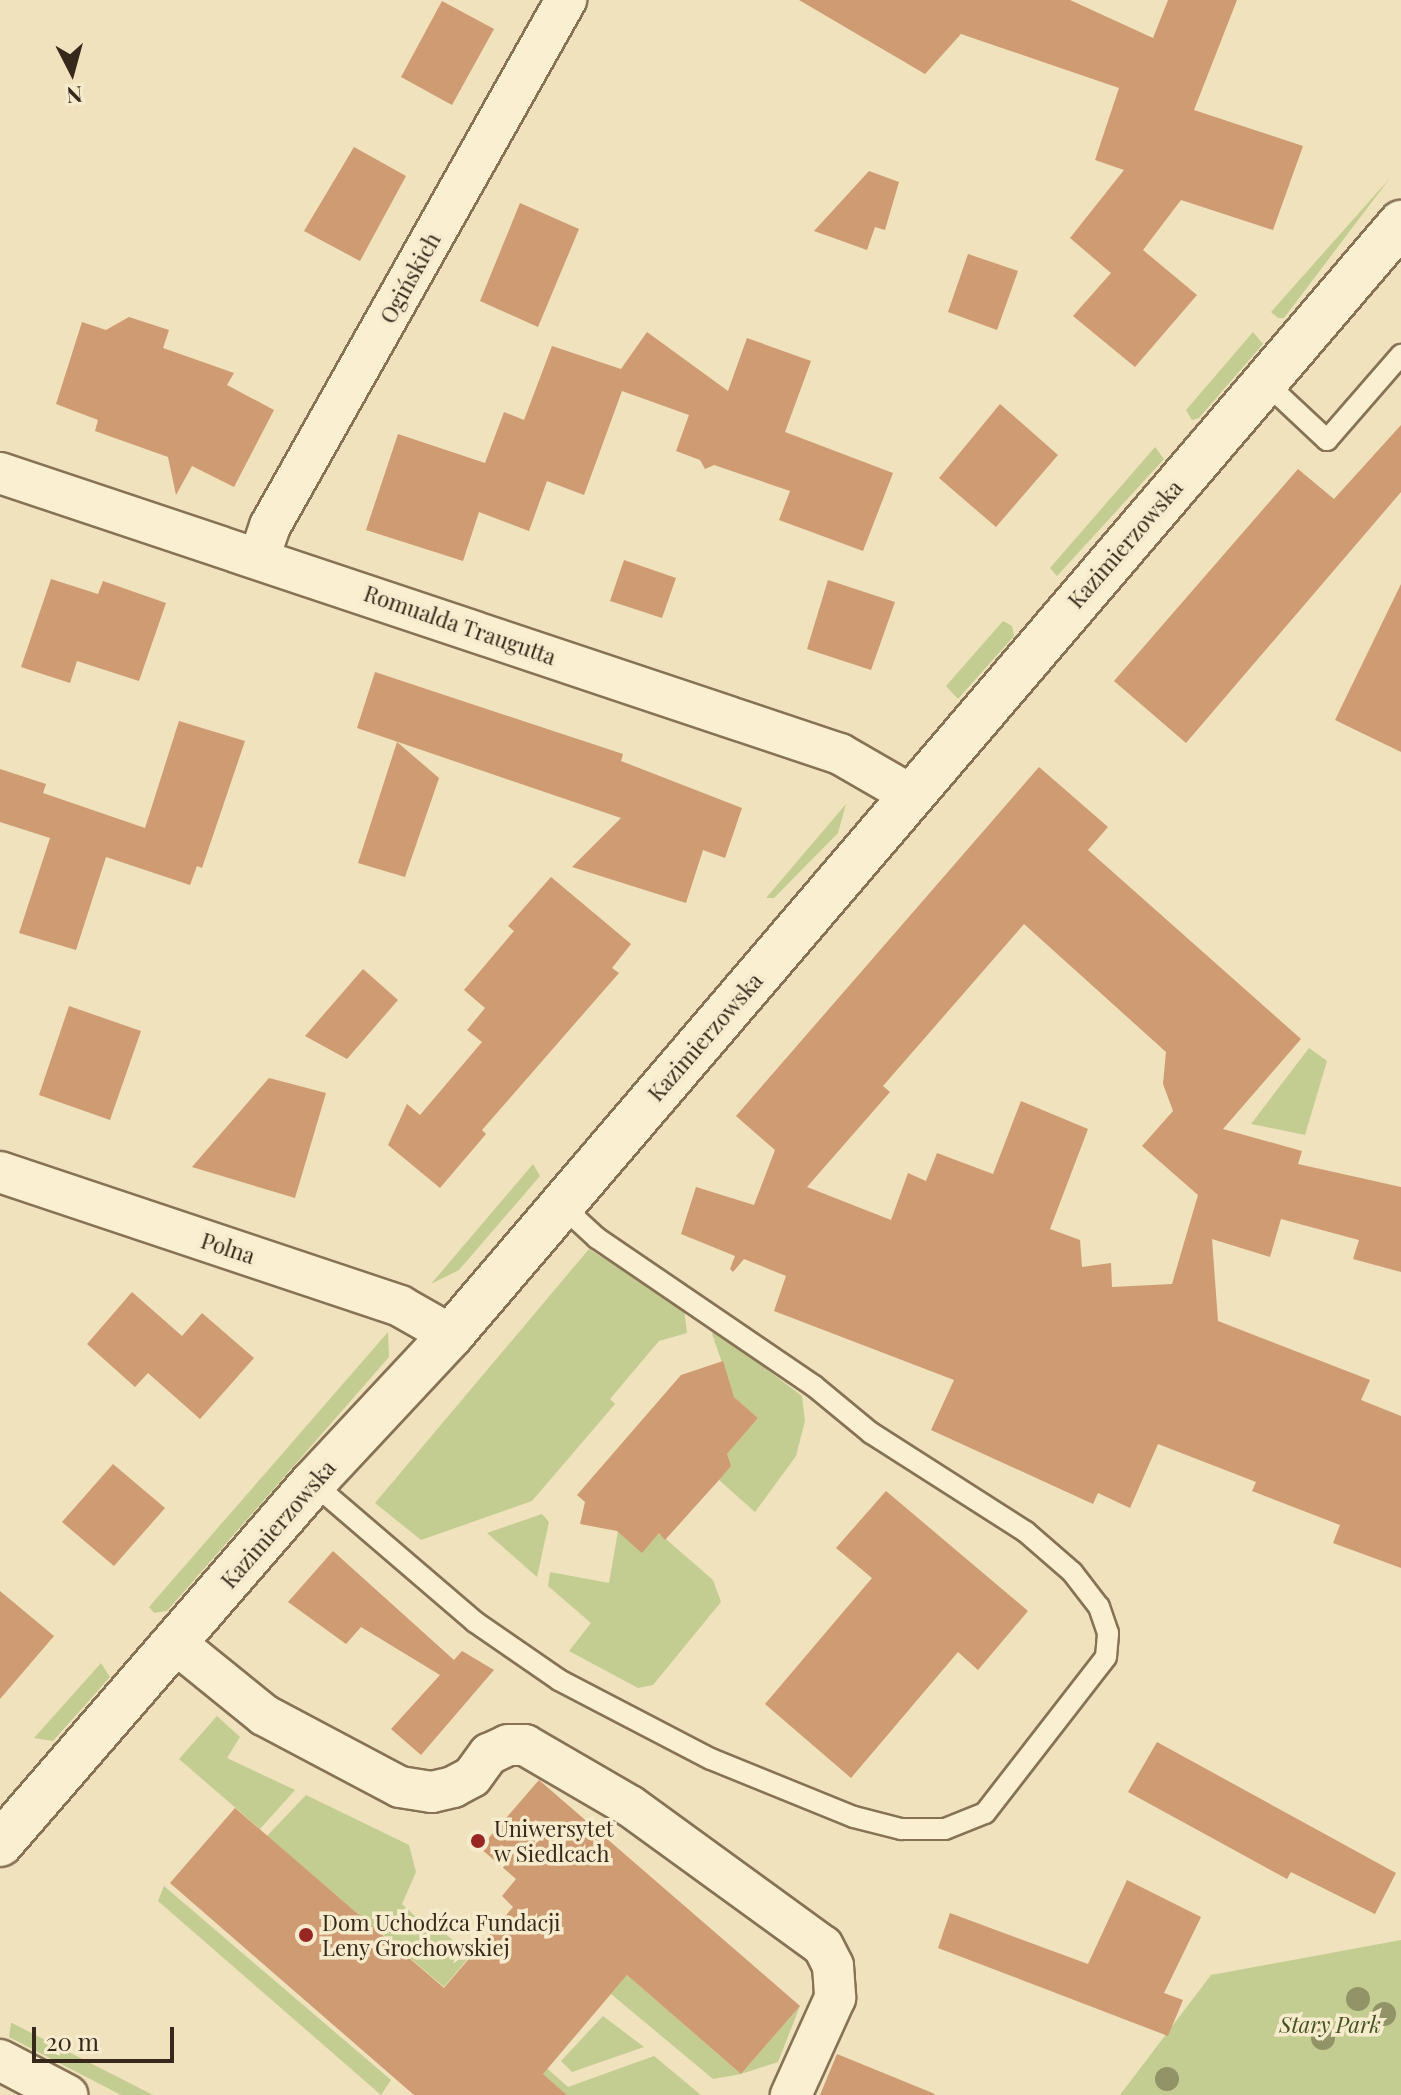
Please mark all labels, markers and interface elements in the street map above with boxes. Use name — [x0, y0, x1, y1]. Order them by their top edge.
north arrow — [32, 32, 112, 112]
text: N — [65, 80, 84, 112]
street label: Ogińskich — [374, 228, 446, 328]
street label: Kazimierzowska — [1062, 475, 1188, 613]
street label: Romualda Traugutta — [360, 580, 560, 670]
street label: Kazimierzowska — [642, 968, 768, 1106]
street label: Polna — [198, 1227, 258, 1269]
street label: Kazimierzowska — [215, 1455, 341, 1593]
place label: Uniwersytet w Siedlcach — [494, 1815, 614, 1866]
marker: Uniwersytet w Siedlcach — [469, 1832, 487, 1850]
place label: Dom Uchodźca Fundacji Leny Grochowskiej — [322, 1909, 561, 1960]
marker: Dom Uchodźca Fundacji Leny Grochowskiej — [297, 1926, 315, 1944]
scale bar — [36, 2011, 178, 2061]
park label: Stary Park — [1279, 2012, 1381, 2038]
text: 20 m — [46, 2025, 99, 2057]

